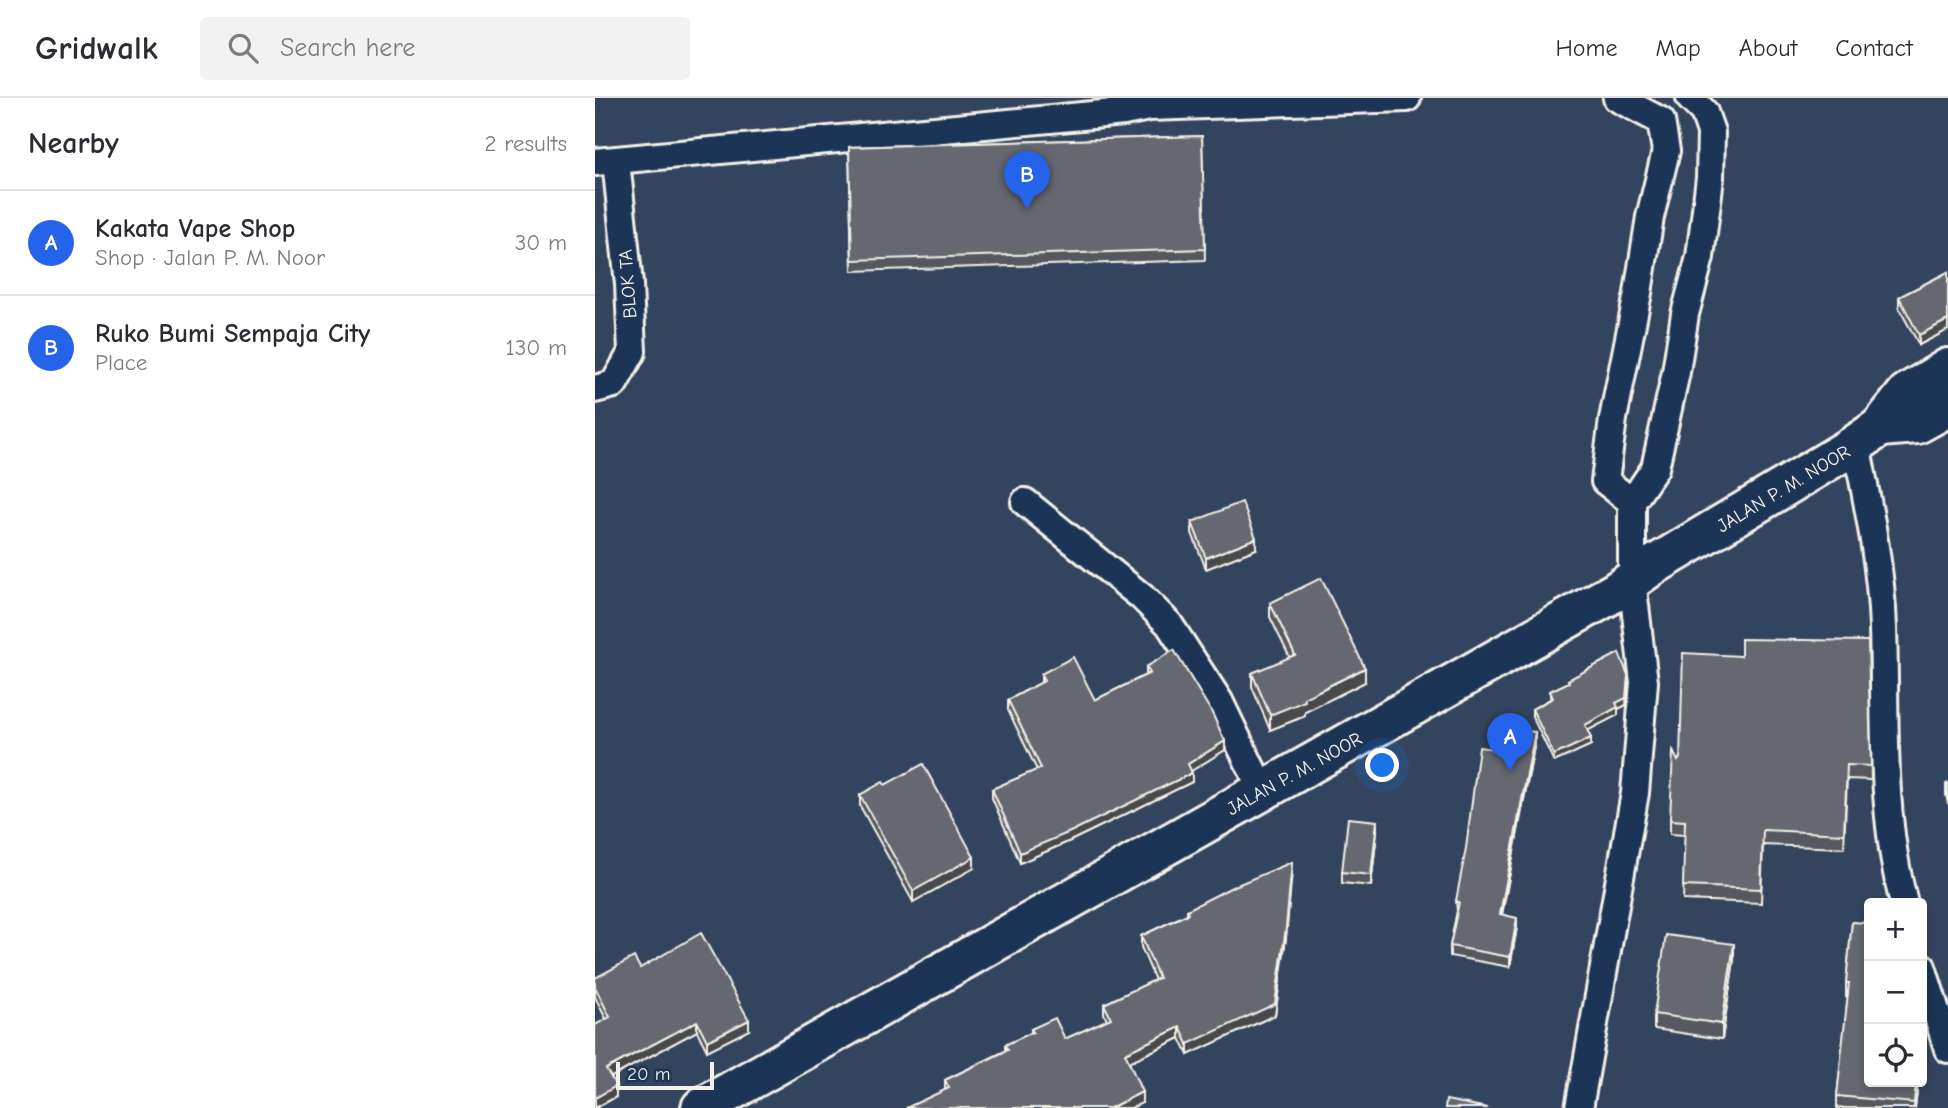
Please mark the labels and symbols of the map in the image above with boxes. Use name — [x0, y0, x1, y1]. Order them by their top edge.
pin: B — [1004, 151, 1050, 209]
street label: BLOK TA — [615, 249, 641, 319]
street label: JALAN P. M. NOOR — [1713, 440, 1854, 537]
pin: A — [1487, 713, 1533, 771]
street label: JALAN P. M. NOOR — [1223, 728, 1366, 820]
your location — [1365, 748, 1399, 782]
scale bar — [616, 1059, 714, 1091]

